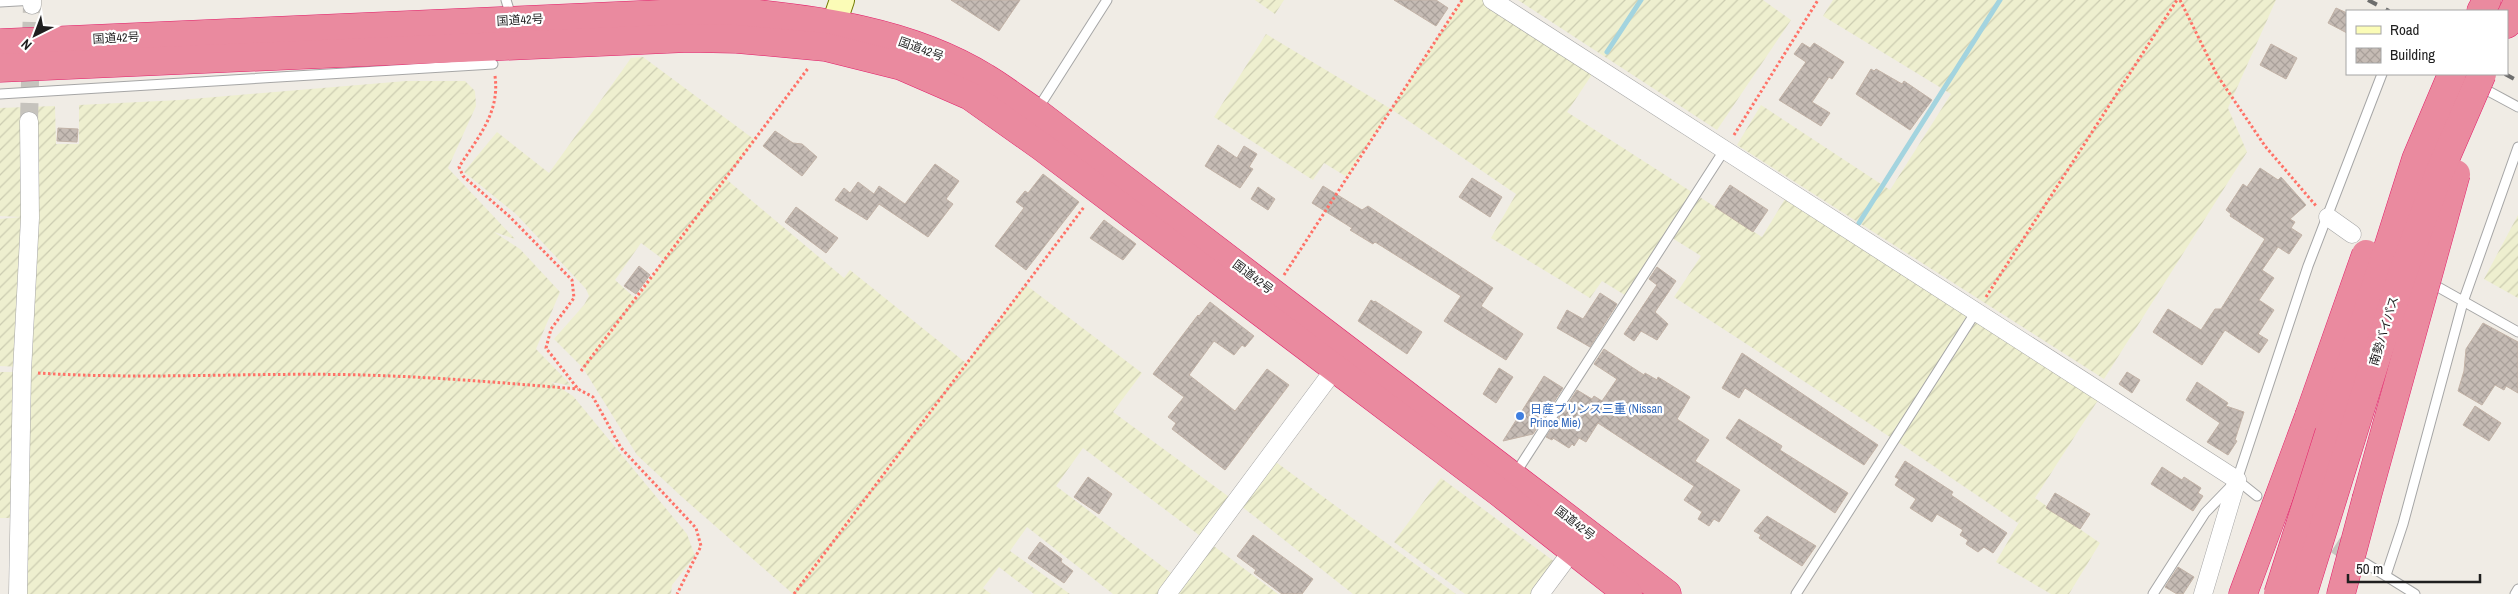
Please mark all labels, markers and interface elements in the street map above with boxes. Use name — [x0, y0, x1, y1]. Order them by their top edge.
north arrow — [10, 10, 60, 60]
legend — [2346, 10, 2508, 75]
street label: 国道42号 — [496, 11, 544, 29]
text: Road — [2390, 19, 2419, 40]
street label: 国道42号 — [92, 29, 140, 47]
street label: 国道42号 — [896, 33, 946, 65]
text: N — [17, 35, 35, 54]
text: Building — [2390, 44, 2435, 65]
street label: 国道42号 — [1229, 256, 1277, 298]
street label: 南勢バイパス — [2366, 294, 2402, 368]
place label: 日産プリンス三重 (Nissan Prince Mie) — [1530, 401, 1662, 431]
marker: 日産プリンス三重 (Nissan Prince Mie) — [1514, 410, 1526, 422]
street label: 国道42号 — [1552, 502, 1598, 544]
scale bar — [2348, 552, 2480, 584]
text: 50 m — [2356, 558, 2383, 579]

